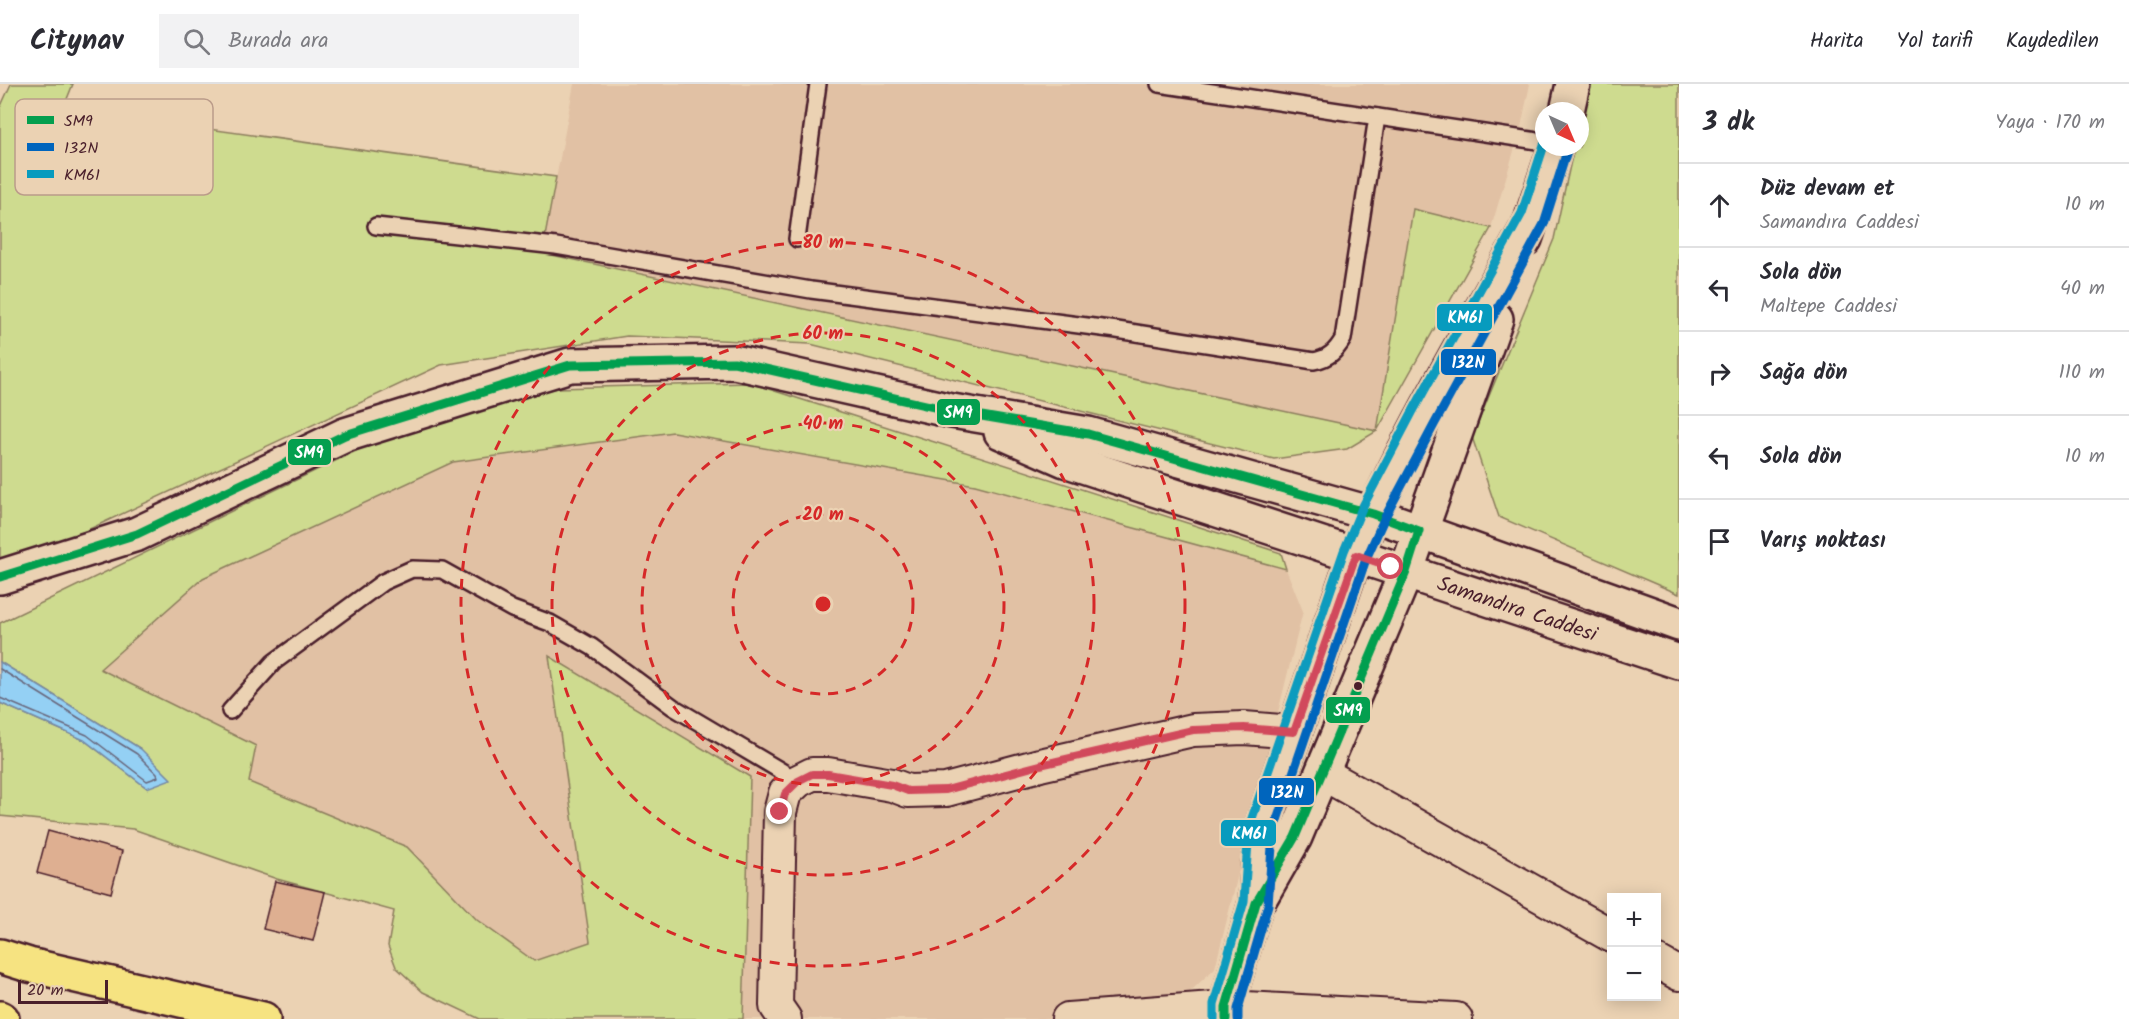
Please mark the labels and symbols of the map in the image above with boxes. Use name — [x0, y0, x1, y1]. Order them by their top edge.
legend — [15, 99, 213, 195]
north arrow — [1535, 102, 1589, 156]
text: SM9 — [64, 109, 93, 134]
text: 132N — [64, 136, 98, 161]
text: KM61 — [64, 163, 100, 188]
text: 80 m — [802, 229, 844, 258]
line badge: KM61 — [1436, 303, 1493, 332]
text: KM61 — [1447, 306, 1483, 331]
text: 60 m — [803, 320, 844, 349]
line badge: 132N — [1440, 348, 1497, 376]
text: 132N — [1451, 351, 1485, 376]
line badge: SM9 — [936, 398, 981, 426]
text: SM9 — [943, 401, 973, 426]
text: 40 m — [803, 410, 844, 439]
line badge: SM9 — [287, 438, 332, 466]
text: SM9 — [294, 441, 324, 466]
text: 20 m — [802, 501, 844, 530]
route start — [1377, 553, 1403, 579]
street label: Samandıra Caddesi — [1433, 568, 1602, 652]
centre of rings — [813, 594, 833, 614]
unlabelled marker — [1352, 680, 1364, 692]
line badge: SM9 — [1325, 696, 1371, 724]
text: SM9 — [1333, 699, 1363, 724]
line badge: 132N — [1258, 777, 1315, 806]
text: 132N — [1270, 781, 1304, 806]
route end — [766, 798, 792, 824]
line badge: KM61 — [1220, 819, 1277, 847]
text: KM61 — [1231, 822, 1267, 847]
scale bar — [18, 977, 108, 1004]

